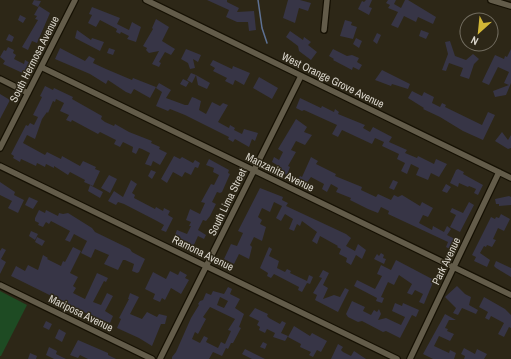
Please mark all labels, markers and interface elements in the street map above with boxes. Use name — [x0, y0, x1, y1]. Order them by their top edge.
north arrow — [459, 12, 499, 52]
street label: South Hermosa Avenue — [6, 13, 62, 105]
text: N — [468, 33, 481, 49]
street label: West Orange Grove Avenue — [279, 49, 387, 111]
street label: Manzanita Avenue — [243, 149, 317, 195]
street label: South Lima Street — [205, 166, 249, 238]
street label: Ramona Avenue — [170, 232, 236, 274]
street label: Park Avenue — [429, 235, 463, 287]
street label: Mariposa Avenue — [46, 291, 116, 335]

